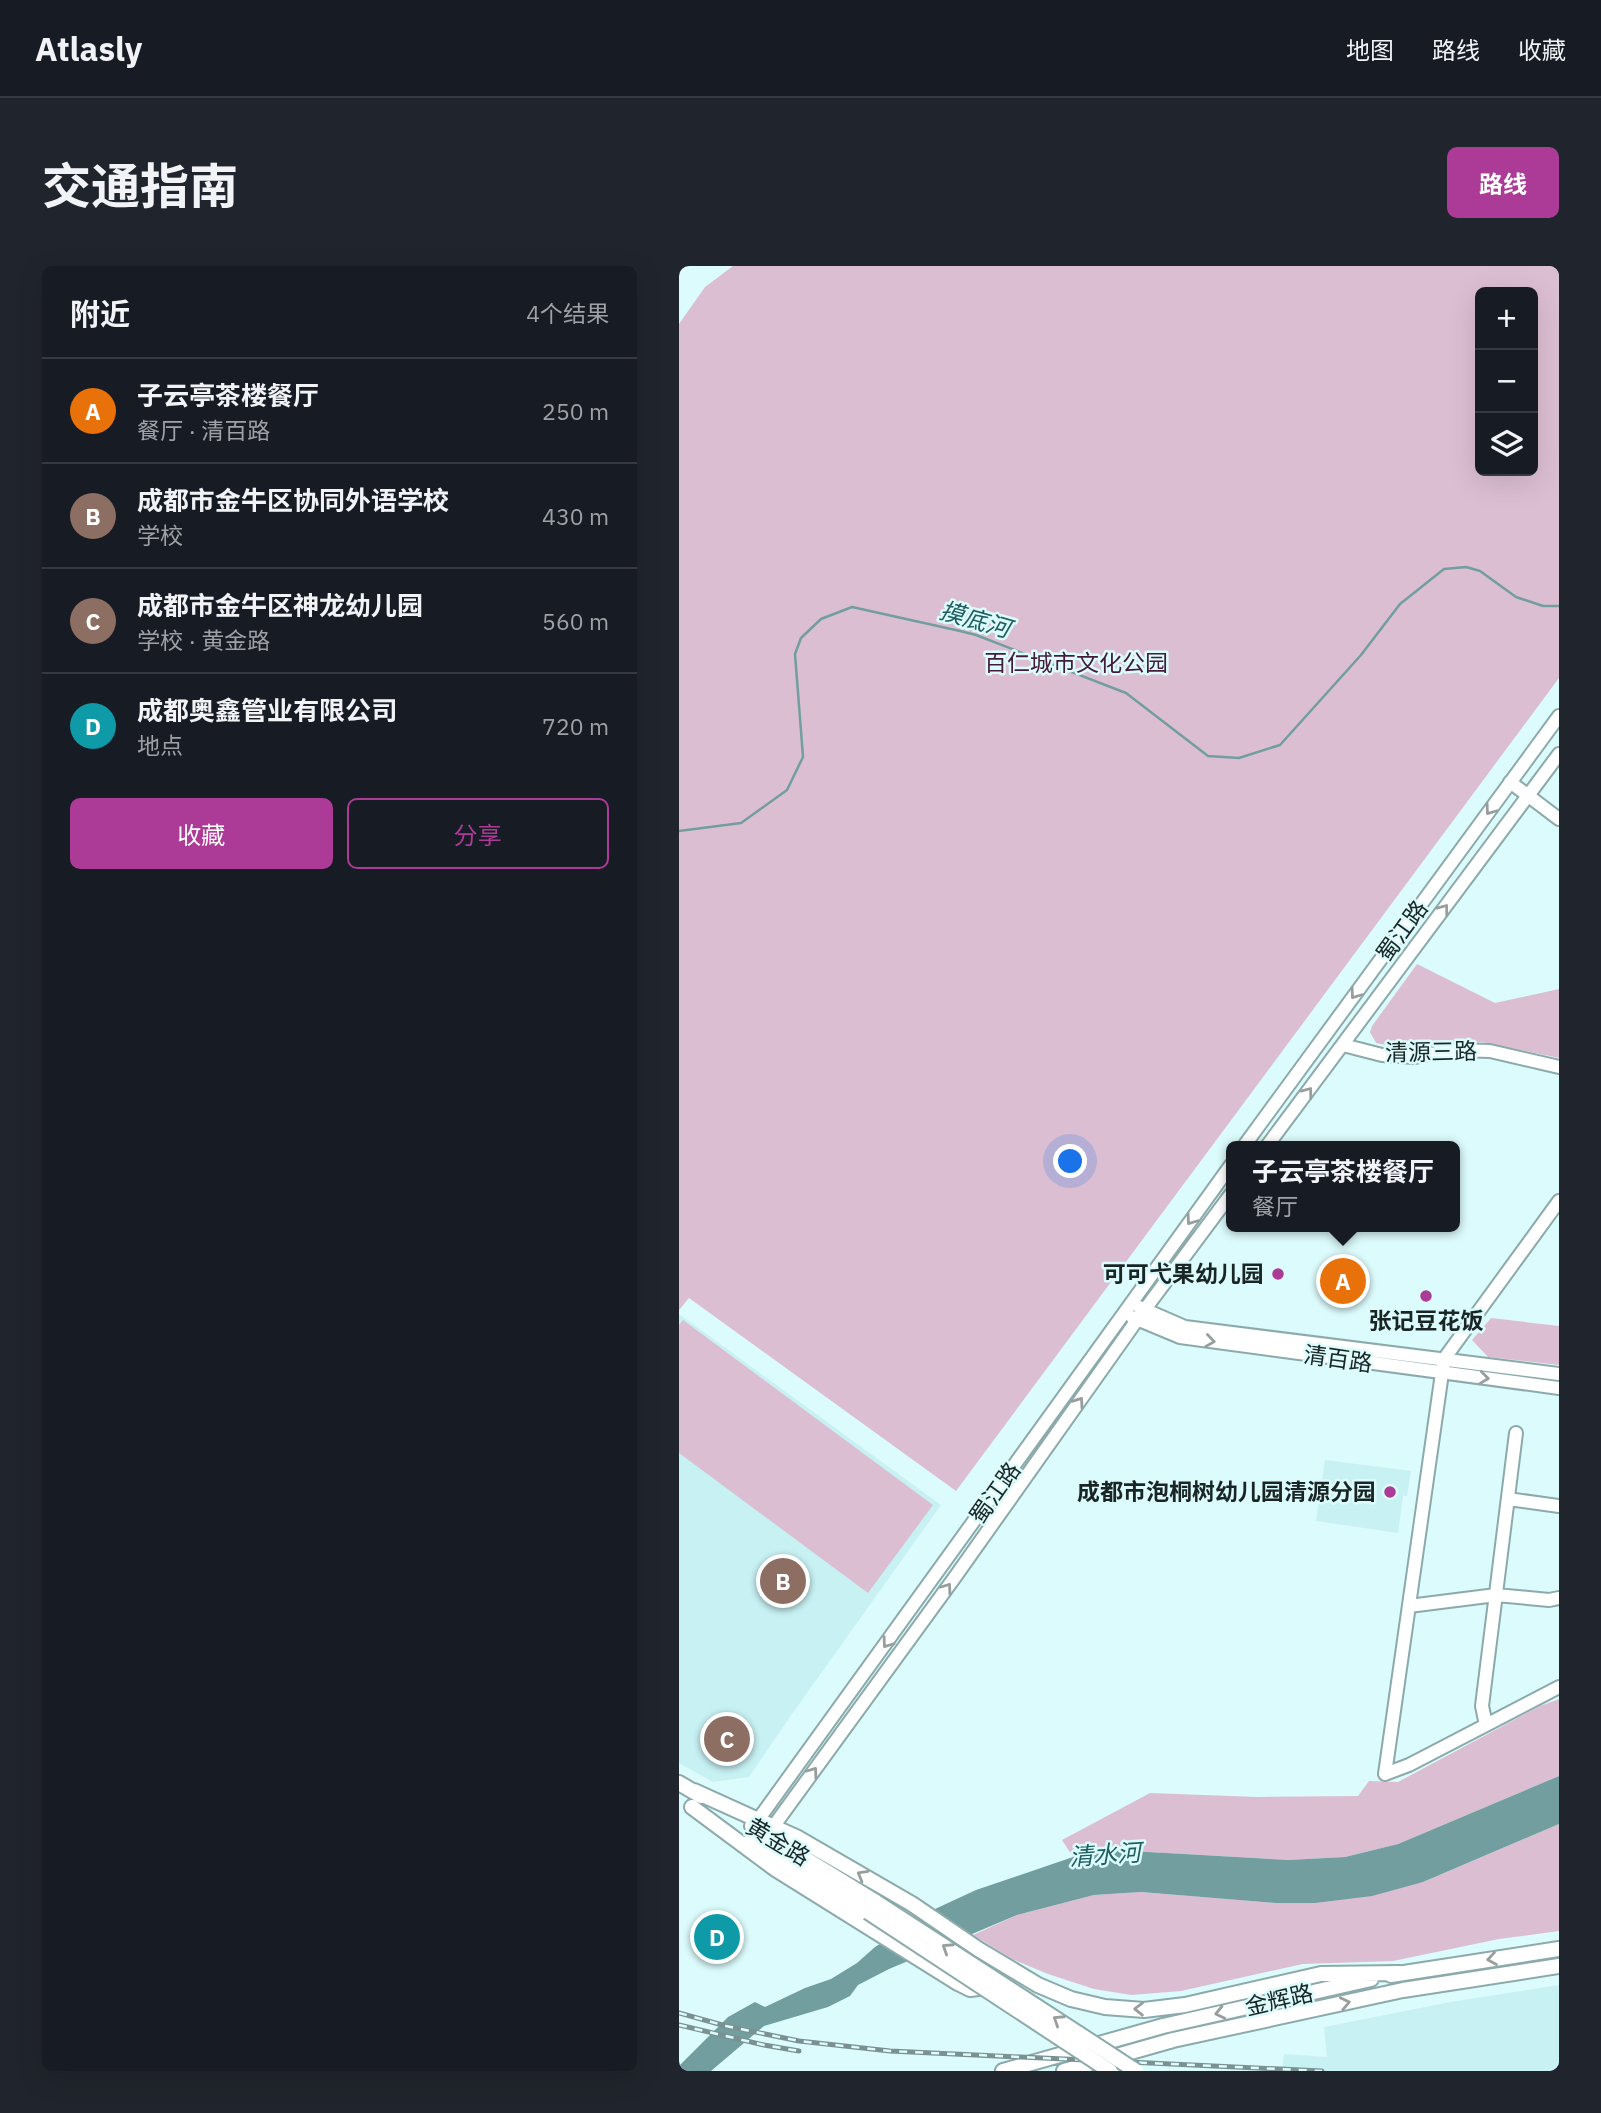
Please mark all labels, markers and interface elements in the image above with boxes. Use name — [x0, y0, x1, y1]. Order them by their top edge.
text: Atlasly — [35, 27, 142, 70]
text: 地图 — [1346, 34, 1394, 66]
text: 路线 — [1432, 34, 1480, 66]
text: 收藏 — [1518, 34, 1566, 66]
button: 路线 — [1447, 147, 1559, 218]
text: 交通指南 — [42, 154, 238, 217]
map controls — [1475, 287, 1538, 476]
button: + — [1475, 287, 1538, 350]
text: 附近 — [70, 294, 130, 333]
text: 4个结果 — [526, 298, 609, 328]
button: − — [1475, 350, 1538, 413]
text: 子云亭茶楼餐厅 — [137, 378, 319, 412]
text: A — [85, 396, 101, 426]
text: 250 m — [542, 396, 609, 426]
button: layers — [1475, 413, 1538, 476]
text: 餐厅 · 清百路 — [137, 415, 270, 445]
text: 成都市金牛区协同外语学校 — [137, 483, 449, 517]
text: B — [85, 501, 101, 531]
text: 430 m — [542, 501, 609, 531]
text: 学校 — [137, 520, 183, 550]
text: 成都市金牛区神龙幼儿园 — [137, 588, 423, 622]
water label: 摸底河 — [936, 594, 1018, 645]
text: C — [86, 606, 100, 636]
text: 560 m — [542, 606, 609, 636]
text: 学校 · 黄金路 — [137, 625, 270, 655]
park label: 百仁城市文化公园 — [984, 647, 1168, 677]
text: 成都奥鑫管业有限公司 — [137, 693, 397, 727]
text: D — [85, 711, 101, 741]
text: 720 m — [542, 711, 609, 741]
text: 地点 — [137, 730, 183, 760]
button: 收藏 — [70, 798, 333, 869]
button: 分享 — [347, 798, 609, 869]
one-way arrow — [1485, 802, 1498, 815]
street label: 蜀江路 — [1369, 894, 1434, 967]
one-way arrow — [1436, 904, 1448, 917]
one-way arrow — [1351, 986, 1364, 999]
street label: 清源三路 — [1385, 1035, 1477, 1067]
one-way arrow — [1300, 1087, 1312, 1100]
popup — [1226, 1141, 1460, 1232]
your location — [1053, 1144, 1087, 1178]
text: 子云亭茶楼餐厅 — [1252, 1154, 1434, 1188]
text: 餐厅 — [1252, 1191, 1298, 1221]
one-way arrow — [1187, 1212, 1199, 1225]
pin: A — [1320, 1255, 1366, 1307]
place label: 可可弋果幼儿园 — [1103, 1258, 1264, 1288]
marker: 可可弋果幼儿园 — [1270, 1266, 1286, 1282]
marker: 张记豆花饭 — [1418, 1288, 1434, 1304]
place label: 张记豆花饭 — [1369, 1305, 1484, 1335]
one-way arrow — [1204, 1334, 1215, 1349]
street label: 清百路 — [1302, 1338, 1374, 1378]
one-way arrow — [1478, 1371, 1489, 1386]
one-way arrow — [1071, 1397, 1083, 1410]
street label: 蜀江路 — [962, 1456, 1026, 1529]
place label: 成都市泡桐树幼儿园清源分园 — [1077, 1476, 1376, 1506]
marker: 成都市泡桐树幼儿园清源分园 — [1382, 1484, 1398, 1500]
pin: B — [760, 1555, 806, 1607]
one-way arrow — [939, 1583, 951, 1596]
one-way arrow — [883, 1635, 895, 1648]
pin: C — [704, 1713, 750, 1765]
one-way arrow — [805, 1767, 818, 1780]
street label: 黄金路 — [741, 1811, 816, 1872]
water label: 清水河 — [1068, 1835, 1146, 1872]
one-way arrow — [856, 1870, 869, 1883]
pin: D — [694, 1911, 740, 1963]
one-way arrow — [942, 1944, 955, 1956]
one-way arrow — [1486, 1951, 1497, 1966]
street label: 金辉路 — [1242, 1977, 1316, 2021]
one-way arrow — [1339, 1996, 1351, 2011]
one-way arrow — [1133, 2001, 1144, 2017]
one-way arrow — [1215, 2005, 1227, 2019]
one-way arrow — [1053, 2016, 1066, 2029]

